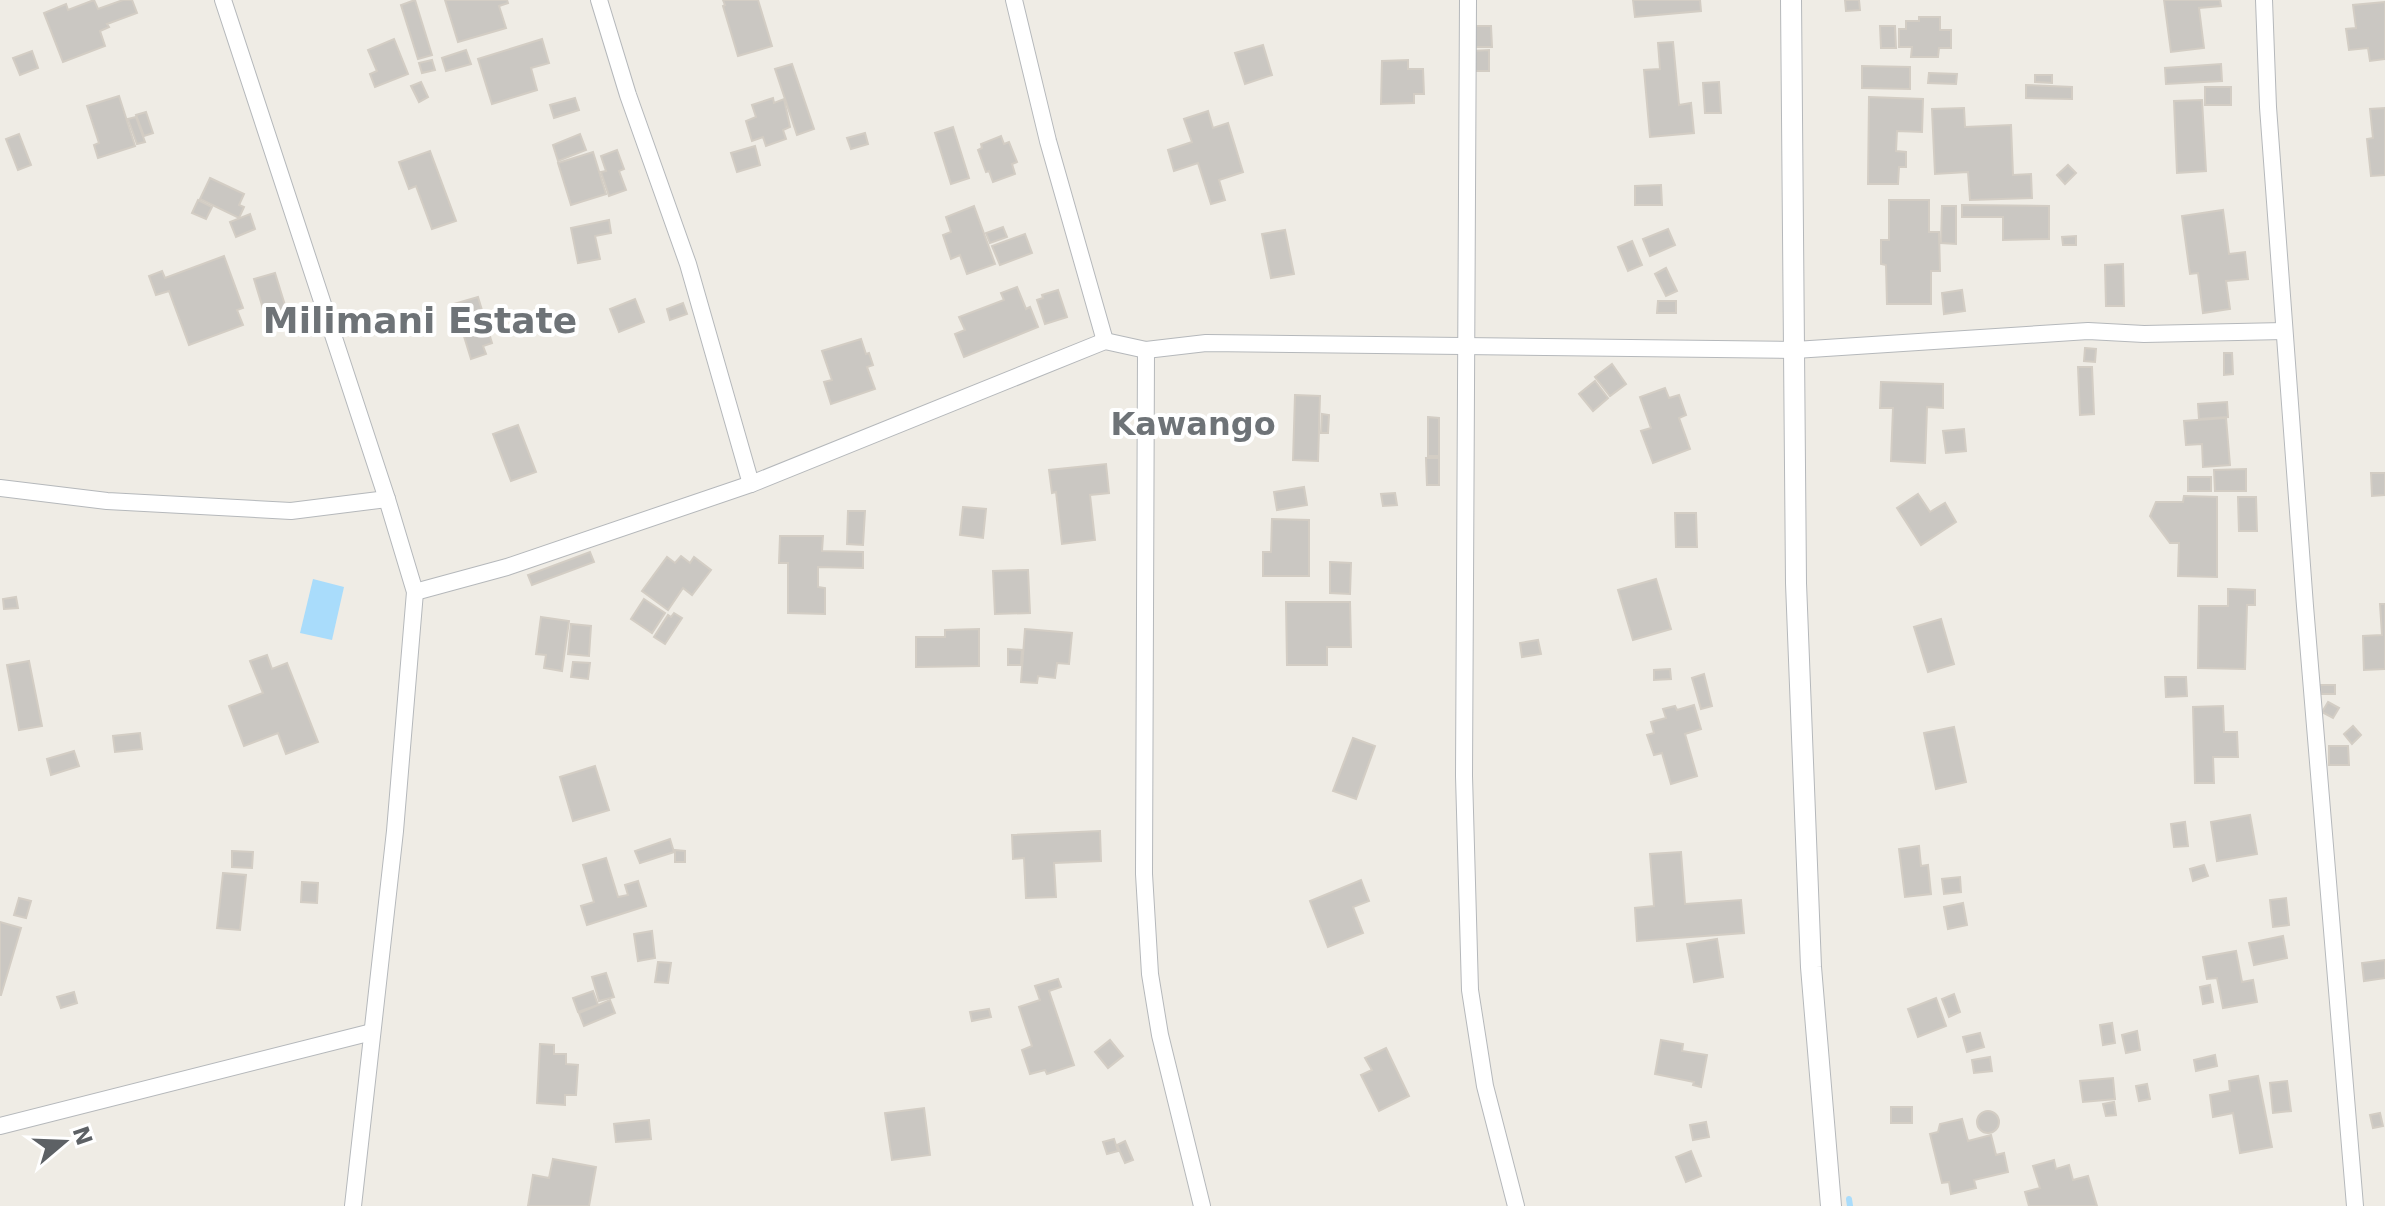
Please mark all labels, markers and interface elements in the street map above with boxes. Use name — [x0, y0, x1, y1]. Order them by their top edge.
district label: Milimani Estate — [263, 300, 577, 341]
district label: Kawango — [1110, 405, 1276, 443]
north arrow — [24, 1102, 104, 1182]
text: N — [68, 1123, 97, 1148]

